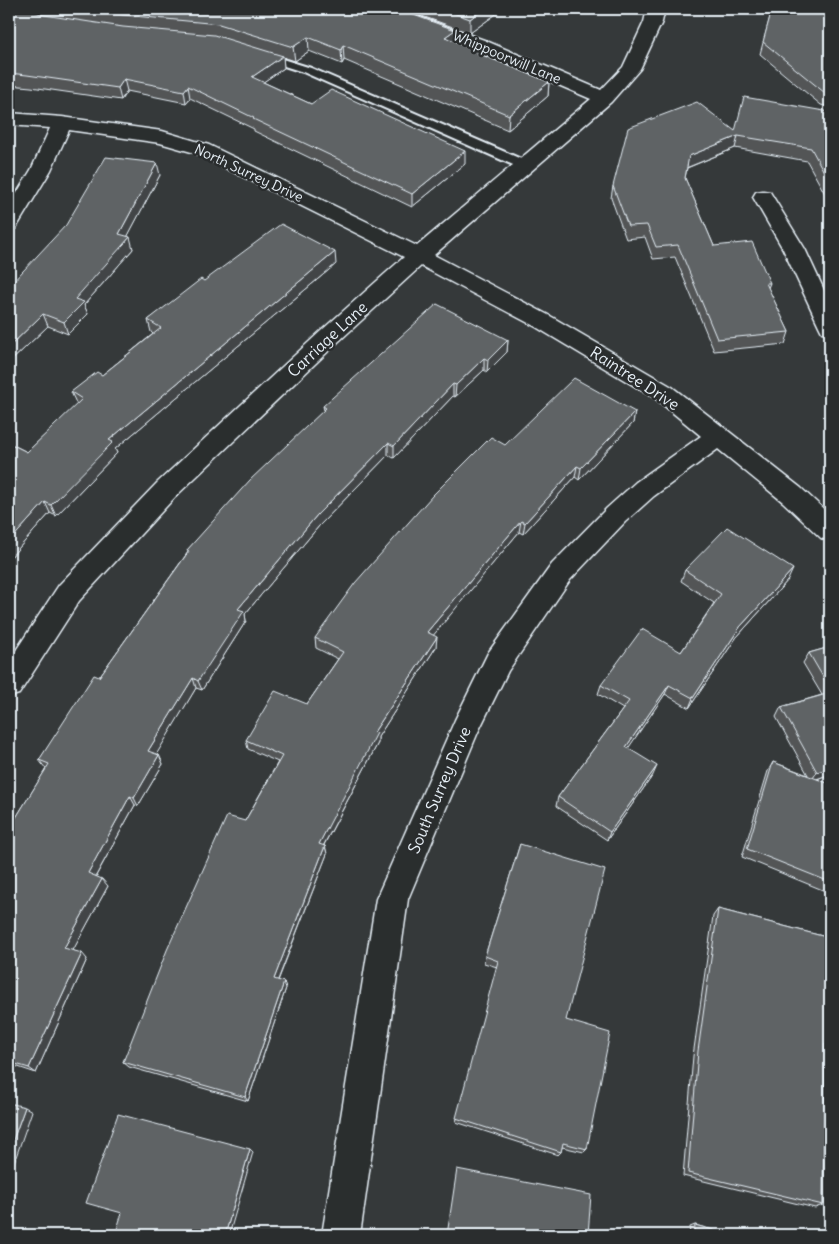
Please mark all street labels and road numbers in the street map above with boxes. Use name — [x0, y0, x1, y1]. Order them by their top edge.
street label: Whippoorwill Lane — [450, 26, 564, 88]
street label: North Surrey Drive — [192, 140, 306, 206]
street label: Carriage Lane — [283, 297, 371, 381]
street label: Raintree Drive — [587, 342, 683, 414]
street label: South Surrey Drive — [403, 724, 475, 856]

